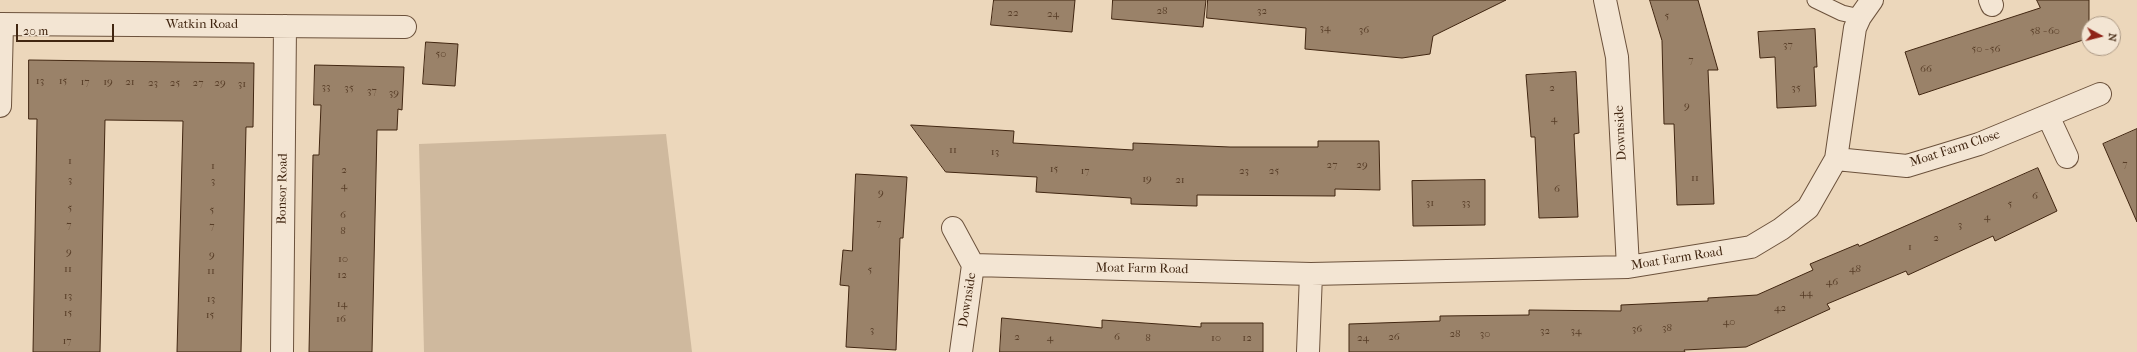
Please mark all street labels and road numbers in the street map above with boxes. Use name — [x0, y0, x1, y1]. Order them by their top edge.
street label: Watkin Road — [166, 17, 238, 33]
street label: Downside — [1612, 105, 1630, 161]
street label: Moat Farm Close — [1908, 127, 2002, 171]
street label: Bonsor Road — [275, 153, 291, 225]
street label: Moat Farm Road — [1630, 244, 1724, 274]
street label: Moat Farm Road — [1096, 260, 1188, 278]
street label: Downside — [956, 271, 980, 329]

